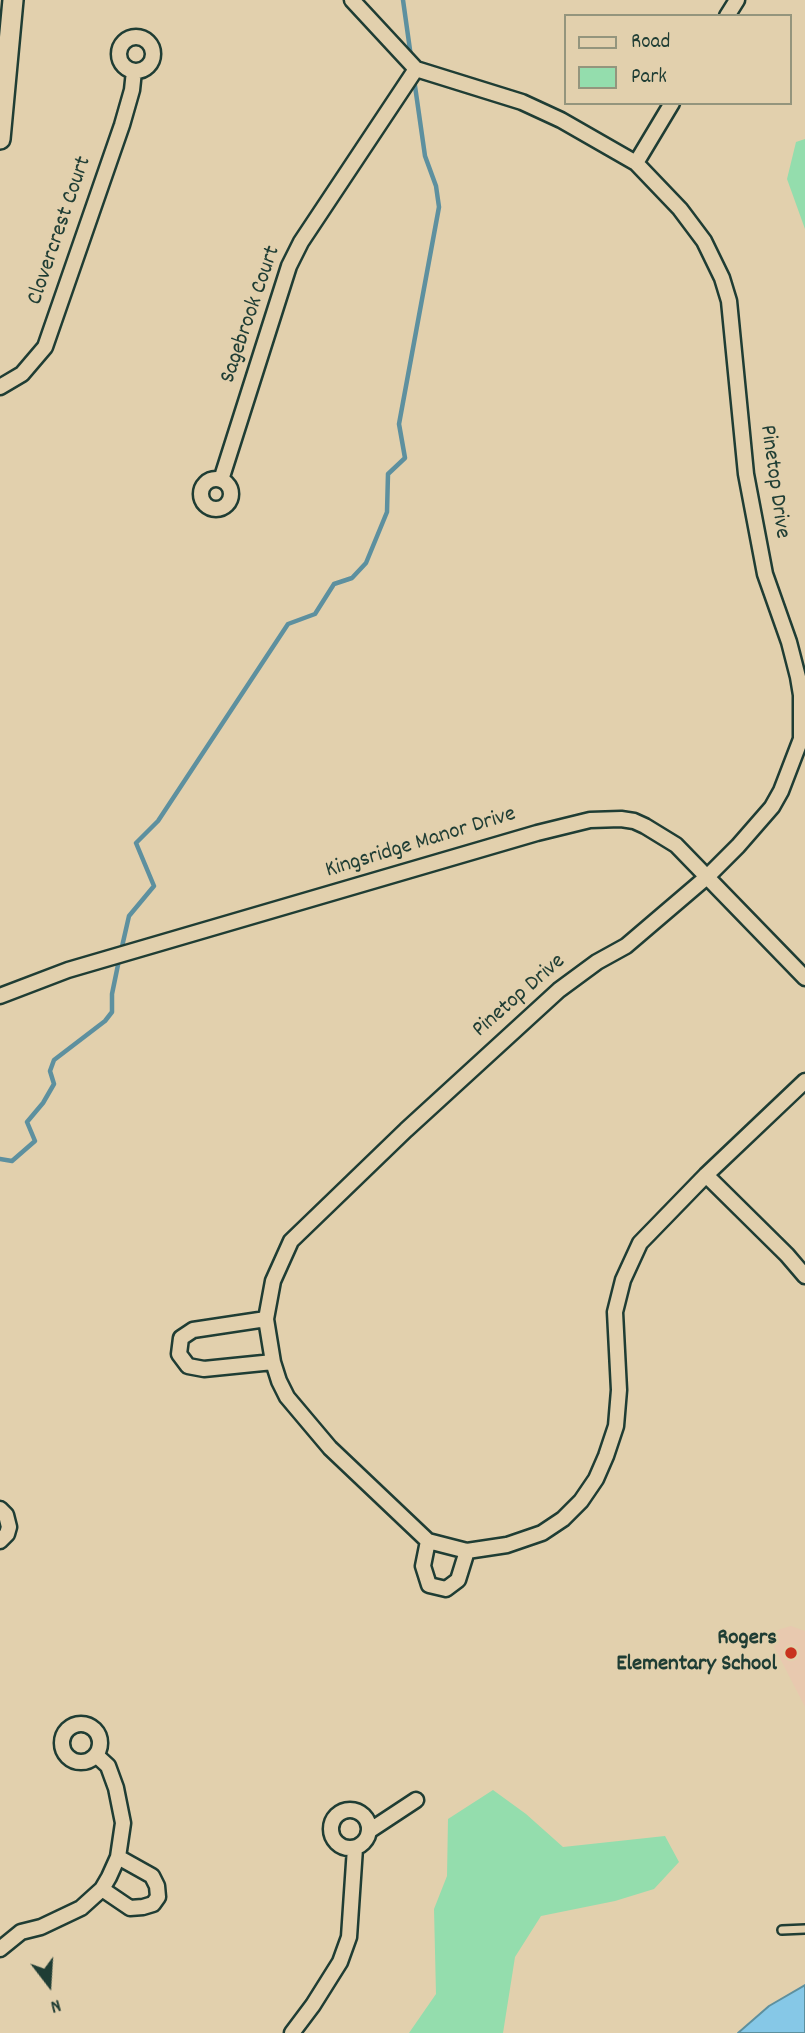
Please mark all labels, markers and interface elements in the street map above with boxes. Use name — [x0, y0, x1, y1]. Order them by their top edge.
legend — [564, 14, 791, 105]
text: Road — [631, 28, 670, 58]
text: Park — [631, 63, 667, 93]
street label: Clovercrest Court — [23, 153, 99, 309]
street label: Sagebrook Court — [216, 243, 288, 387]
street label: Pinetop Drive — [751, 423, 795, 541]
street label: Kingsridge Manor Drive — [323, 802, 519, 886]
street label: Pinetop Drive — [468, 949, 572, 1045]
place label: Rogers Elementary School — [616, 1626, 777, 1680]
marker: Rogers Elementary School — [783, 1645, 799, 1661]
north arrow — [14, 1949, 84, 2019]
text: N — [47, 1990, 64, 2019]

